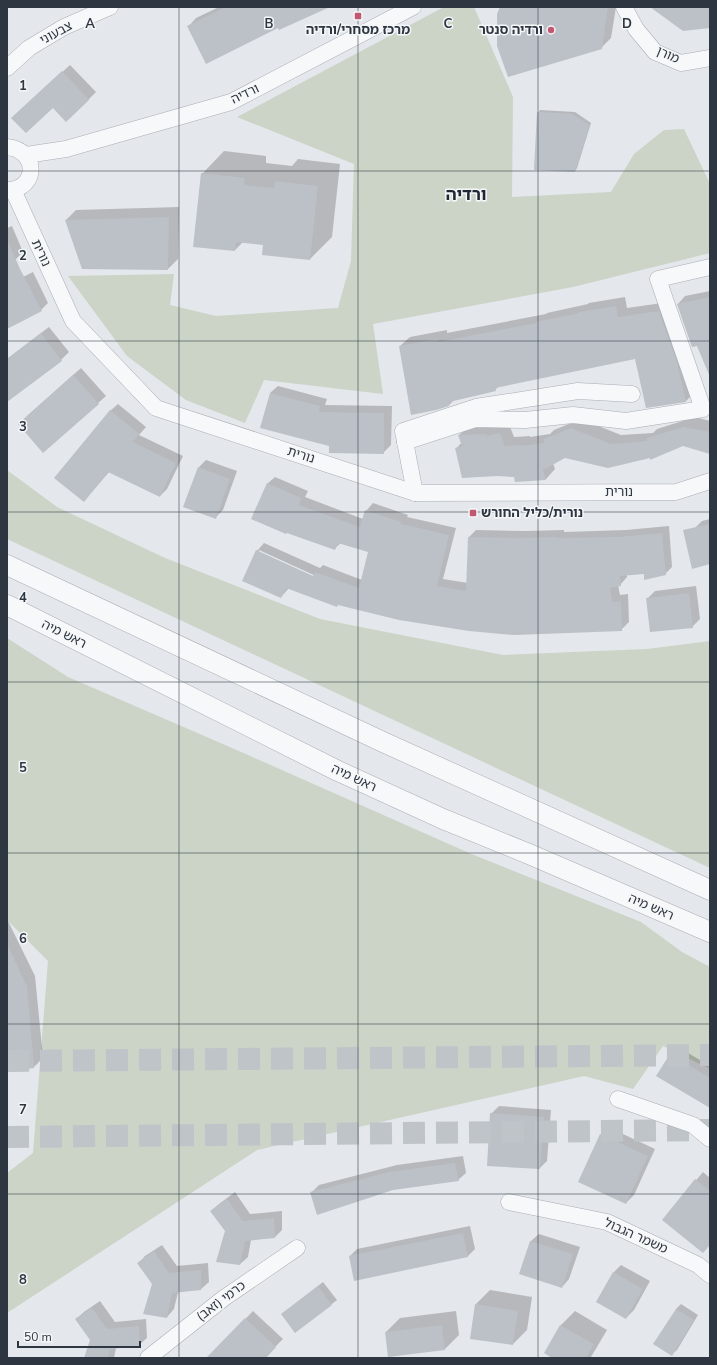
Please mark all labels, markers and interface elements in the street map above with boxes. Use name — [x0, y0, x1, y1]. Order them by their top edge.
marker: מרכז מסחרי/ורדיה — [353, 11, 363, 21]
text: A — [85, 15, 95, 33]
text: B — [265, 15, 274, 33]
text: C — [444, 15, 453, 33]
text: D — [622, 15, 632, 33]
street label: צבעוני — [37, 17, 75, 49]
place label: מרכז מסחרי/ורדיה — [306, 21, 410, 39]
place label: ורדיה סנטר — [479, 21, 543, 39]
marker: ורדיה סנטר — [546, 25, 556, 35]
street label: מורן — [654, 42, 683, 68]
text: 1 — [19, 77, 27, 95]
street label: ורדיה — [228, 79, 262, 109]
district label: ורדיה — [446, 183, 486, 206]
street label: נורית — [27, 237, 55, 269]
text: 2 — [19, 247, 27, 265]
text: 3 — [19, 418, 27, 436]
street label: נורית — [285, 442, 317, 468]
street label: נורית — [605, 483, 633, 501]
place label: נורית/כליל החורש — [481, 504, 583, 522]
marker: נורית/כליל החורש — [468, 508, 478, 518]
text: 4 — [19, 589, 27, 607]
street label: ראש מיה — [39, 615, 89, 653]
text: 5 — [19, 759, 27, 777]
street label: ראש מיה — [328, 760, 380, 796]
street label: ראש מיה — [625, 889, 677, 925]
text: 6 — [19, 930, 27, 948]
text: 7 — [19, 1101, 27, 1119]
street label: משמר הגבול — [601, 1214, 671, 1258]
text: 8 — [19, 1271, 27, 1289]
street label: כרמי (זאב) — [193, 1276, 250, 1325]
scale bar — [18, 1323, 140, 1349]
text: 50 m — [24, 1329, 52, 1345]

